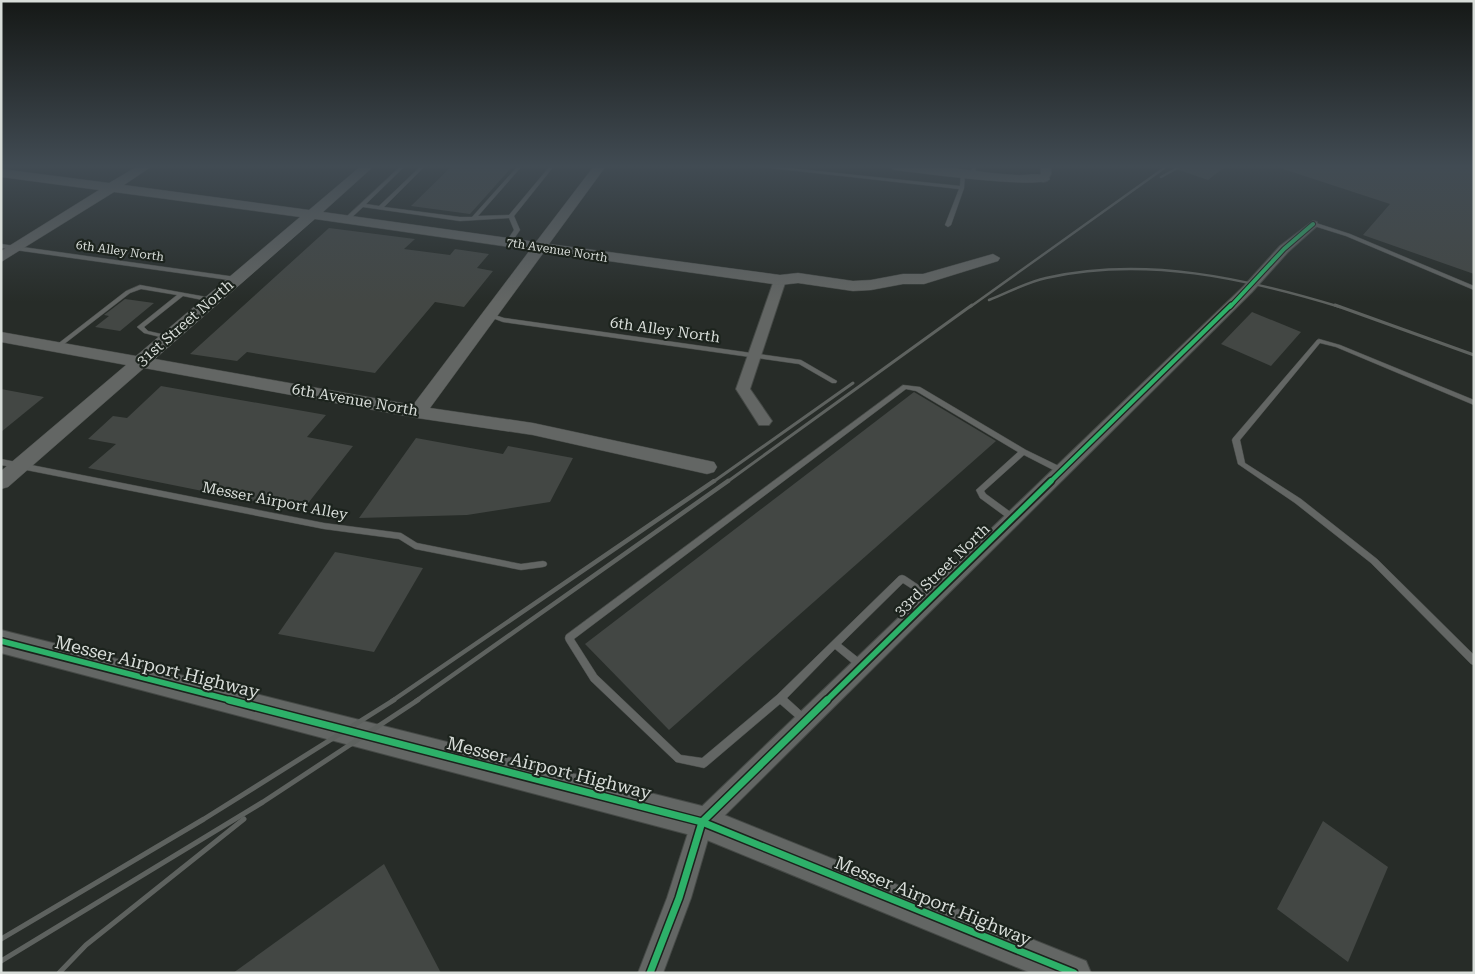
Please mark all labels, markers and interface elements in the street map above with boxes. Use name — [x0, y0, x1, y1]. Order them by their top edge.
street label: 7th Avenue North — [505, 235, 609, 265]
street label: 6th Alley North — [75, 238, 165, 264]
street label: 31st Street North — [133, 276, 237, 370]
street label: 6th Alley North — [609, 313, 721, 347]
street label: 6th Avenue North — [291, 380, 420, 420]
street label: Messer Airport Alley — [201, 478, 349, 524]
street label: 33rd Street North — [891, 520, 994, 620]
street label: Messer Airport Highway — [53, 631, 262, 702]
street label: Messer Airport Highway — [445, 732, 654, 803]
street label: Messer Airport Highway — [832, 851, 1035, 950]

